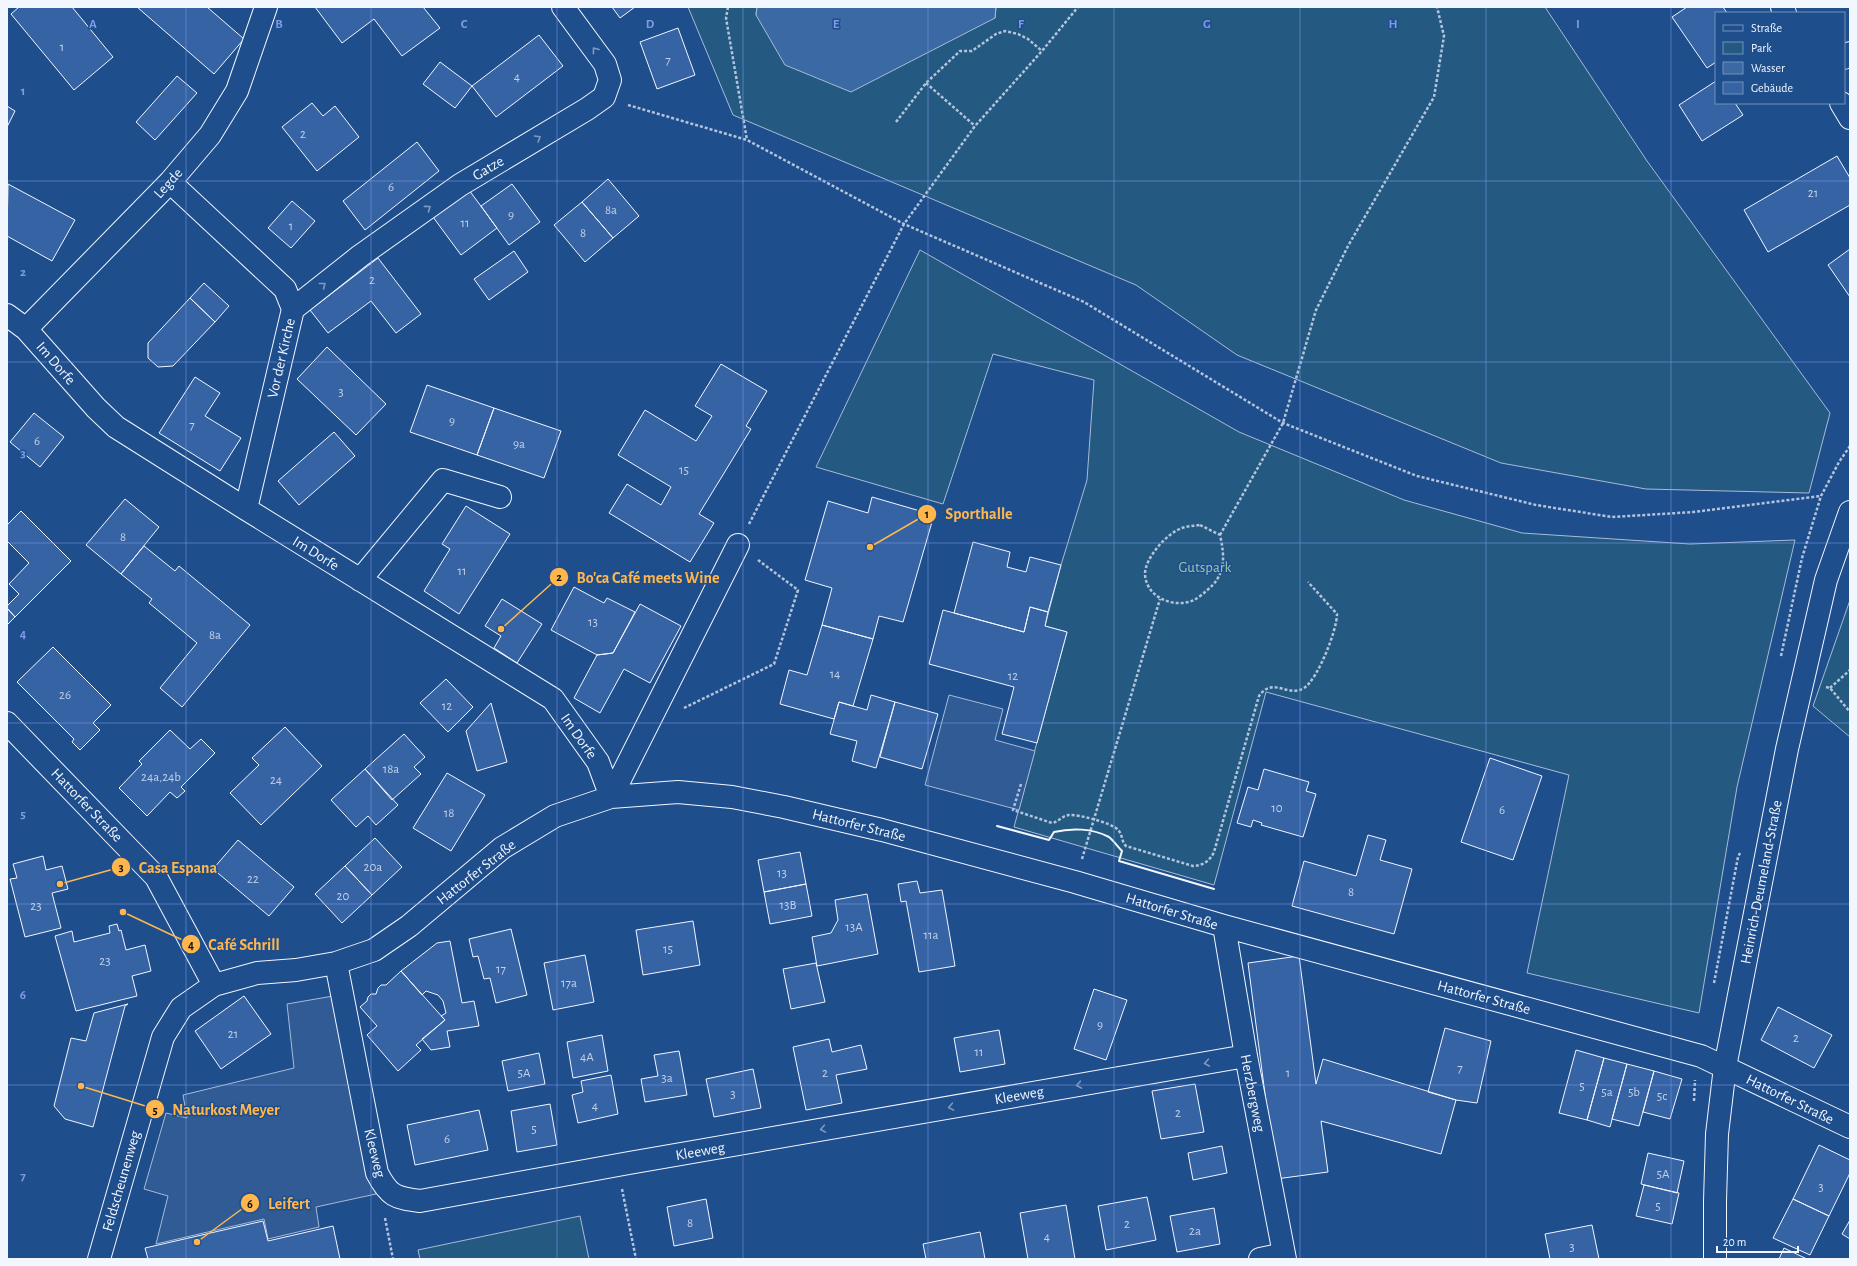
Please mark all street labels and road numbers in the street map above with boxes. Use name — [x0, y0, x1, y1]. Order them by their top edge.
street label: Gatze — [470, 153, 507, 183]
street label: Legde — [151, 165, 186, 201]
street label: Vor der Kirche — [265, 317, 298, 400]
street label: Im Dorfe — [33, 339, 78, 388]
street label: Im Dorfe — [290, 533, 342, 573]
street label: Im Dorfe — [558, 711, 599, 762]
street label: Hattorfer Straße — [48, 766, 125, 845]
street label: Heinrich-Deumeland-Straße — [1738, 799, 1785, 965]
street label: Hattorfer Straße — [811, 807, 907, 844]
street label: Hattorfer Straße — [434, 837, 519, 908]
street label: Hattorfer Straße — [1124, 890, 1220, 933]
street label: Hattorfer Straße — [1436, 978, 1532, 1017]
street label: Herzbergweg — [1238, 1053, 1268, 1134]
street label: Hattorfer Straße — [1744, 1072, 1836, 1127]
street label: Kleeweg — [993, 1084, 1046, 1107]
street label: Kleeweg — [361, 1127, 388, 1180]
street label: Feldscheunenweg — [100, 1128, 143, 1233]
street label: Kleeweg — [674, 1140, 727, 1163]

